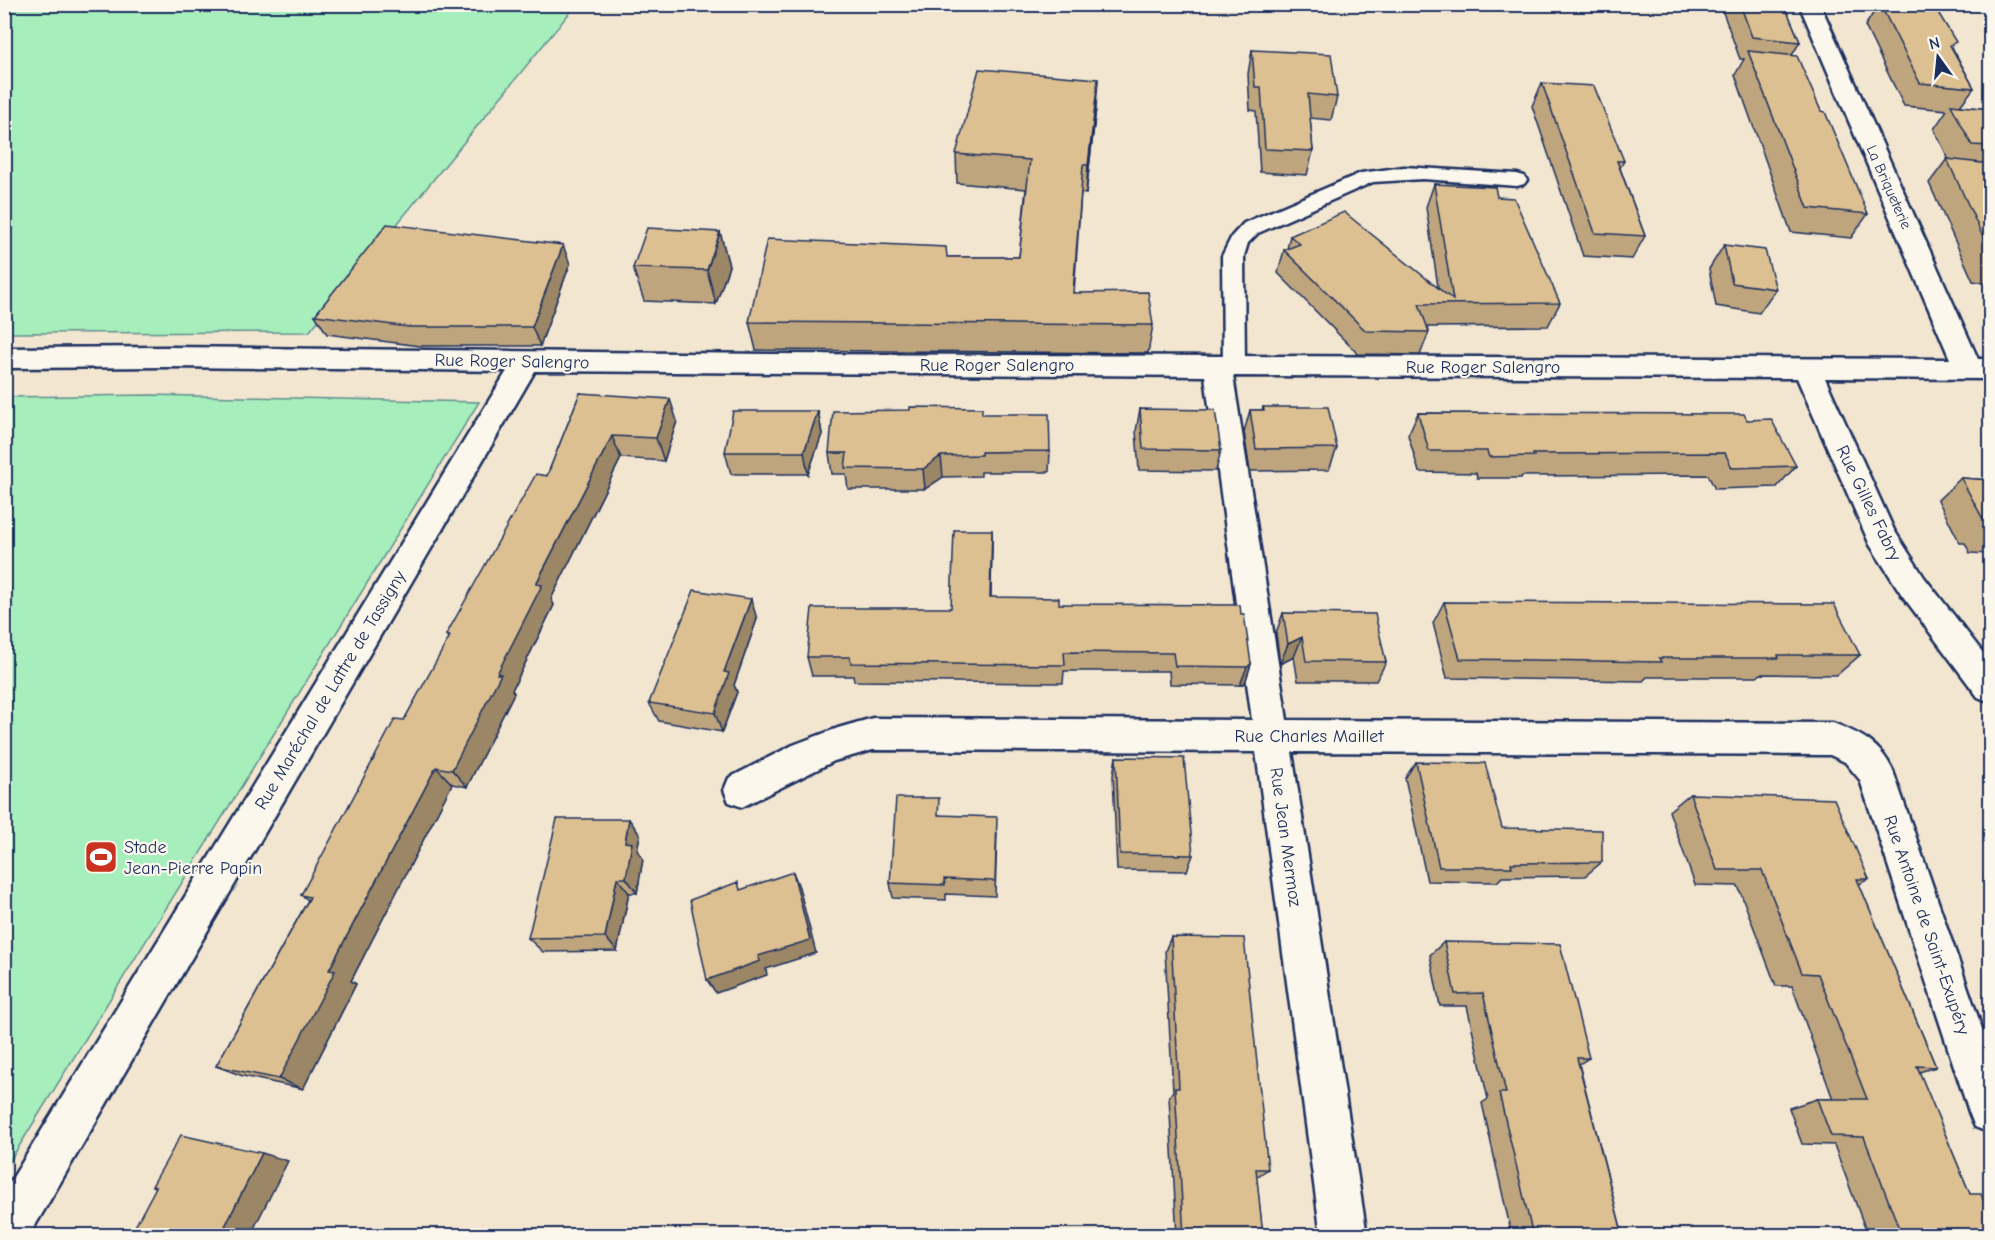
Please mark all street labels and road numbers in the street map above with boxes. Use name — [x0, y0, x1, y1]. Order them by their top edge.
street label: La Briqueterie — [1863, 142, 1916, 232]
street label: Rue Roger Salengro — [434, 350, 590, 373]
street label: Rue Roger Salengro — [920, 355, 1074, 376]
street label: Rue Roger Salengro — [1406, 357, 1560, 378]
street label: Rue Gilles Fabry — [1832, 442, 1906, 565]
street label: Rue Maréchal de Lattre de Tassigny — [251, 566, 411, 814]
street label: Rue Charles Maillet — [1234, 726, 1384, 747]
street label: Rue Jean Mermoz — [1265, 766, 1306, 908]
street label: Rue Antoine de Saint-Exupéry — [1879, 812, 1974, 1039]

